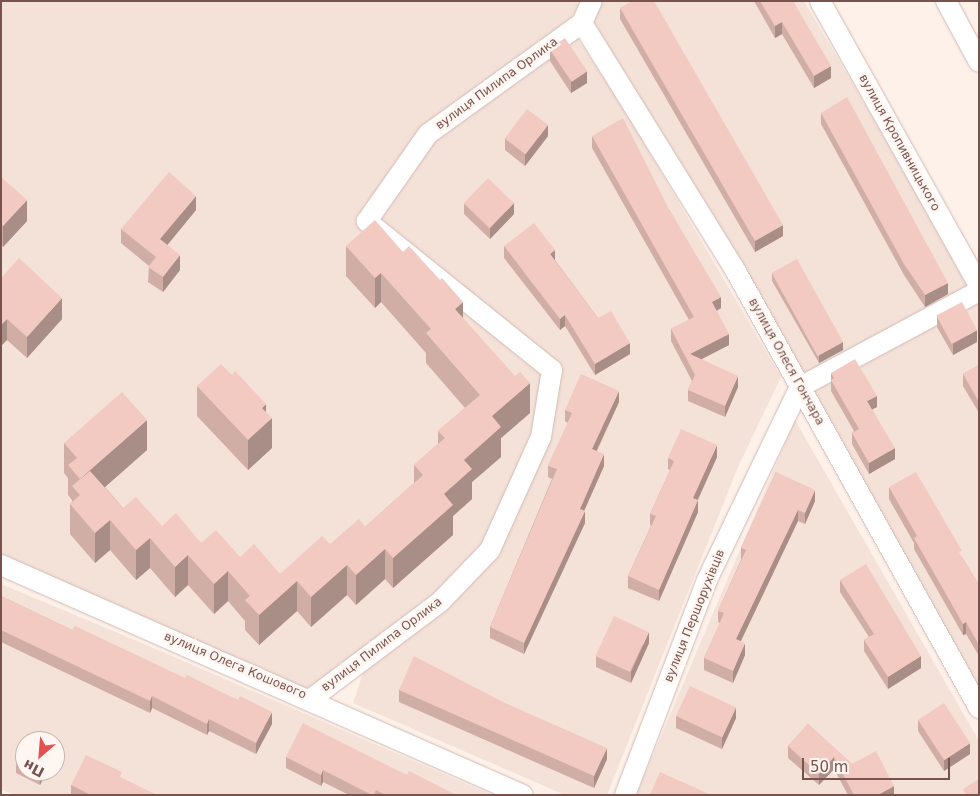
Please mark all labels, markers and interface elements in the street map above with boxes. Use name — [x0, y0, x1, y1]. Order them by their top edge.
street label: вулиця Пилипа Орлика — [433, 35, 561, 133]
street label: вулиця Кропивницького — [855, 72, 943, 214]
street label: вулиця Олеся Гончара — [745, 296, 827, 428]
street label: вулиця Першорухівців — [662, 547, 728, 685]
street label: вулиця Пилипа Орлика — [319, 595, 445, 695]
street label: вулиця Олега Кошового — [162, 629, 308, 703]
north arrow — [15, 731, 65, 781]
scale bar — [805, 748, 952, 780]
text: Пн — [20, 756, 47, 780]
text: 50 m — [810, 758, 848, 776]

